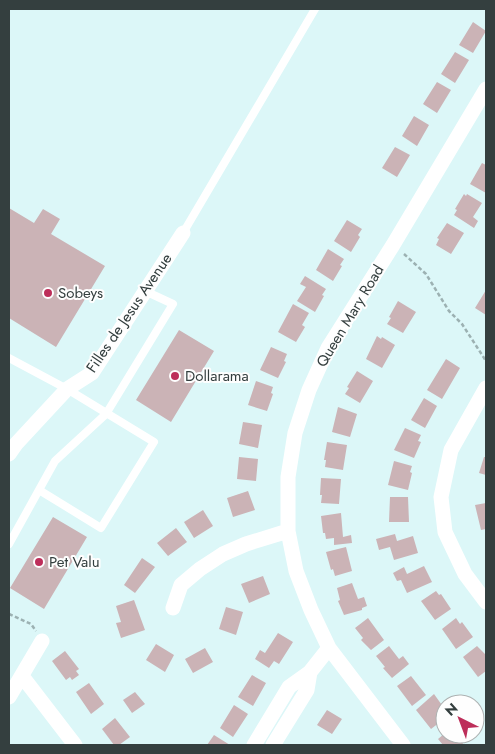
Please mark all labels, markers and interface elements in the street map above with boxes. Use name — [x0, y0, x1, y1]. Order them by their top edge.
street label: Filles de Jesus Avenue — [81, 249, 177, 377]
street label: Queen Mary Road — [311, 261, 389, 371]
place label: Sobeys — [58, 282, 103, 304]
marker: Sobeys — [42, 287, 54, 299]
place label: Dollarama — [185, 365, 249, 387]
marker: Dollarama — [169, 370, 181, 382]
place label: Pet Valu — [49, 551, 100, 573]
marker: Pet Valu — [33, 556, 45, 568]
north arrow — [435, 694, 485, 744]
text: N — [440, 698, 462, 720]

